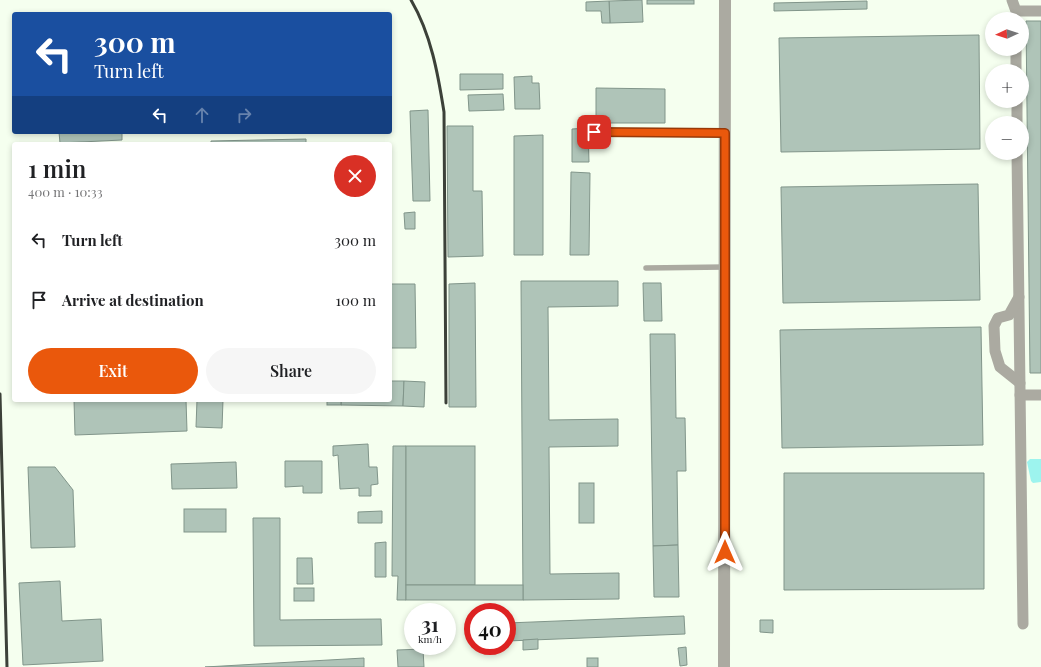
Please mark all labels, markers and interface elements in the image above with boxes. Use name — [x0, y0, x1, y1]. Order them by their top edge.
north arrow — [985, 12, 1029, 56]
map controls — [985, 12, 1029, 160]
text: 300 m — [94, 23, 176, 60]
icon: left — [28, 28, 80, 80]
text: Turn left — [94, 59, 164, 83]
button: + — [985, 64, 1029, 108]
icon: left — [149, 104, 171, 126]
icon: ahead — [191, 104, 213, 126]
icon: right — [233, 104, 255, 126]
pin — [577, 115, 611, 149]
button: − — [985, 116, 1029, 160]
icon: arrive — [583, 121, 605, 143]
text: 1 min — [28, 152, 86, 184]
button: close — [334, 155, 376, 197]
text: 400 m · 10:33 — [28, 183, 103, 200]
icon: left — [28, 229, 50, 251]
text: Turn left — [62, 230, 123, 250]
text: 300 m — [334, 230, 376, 250]
icon: arrive — [28, 289, 50, 311]
text: Arrive at destination — [62, 290, 204, 310]
text: 100 m — [335, 290, 376, 310]
button: Exit — [28, 348, 198, 394]
button: Share — [206, 348, 376, 394]
position arrow — [704, 531, 746, 573]
speed limit sign: 40 — [464, 603, 516, 655]
text: 31 — [421, 610, 439, 637]
text: km/h — [418, 632, 442, 646]

